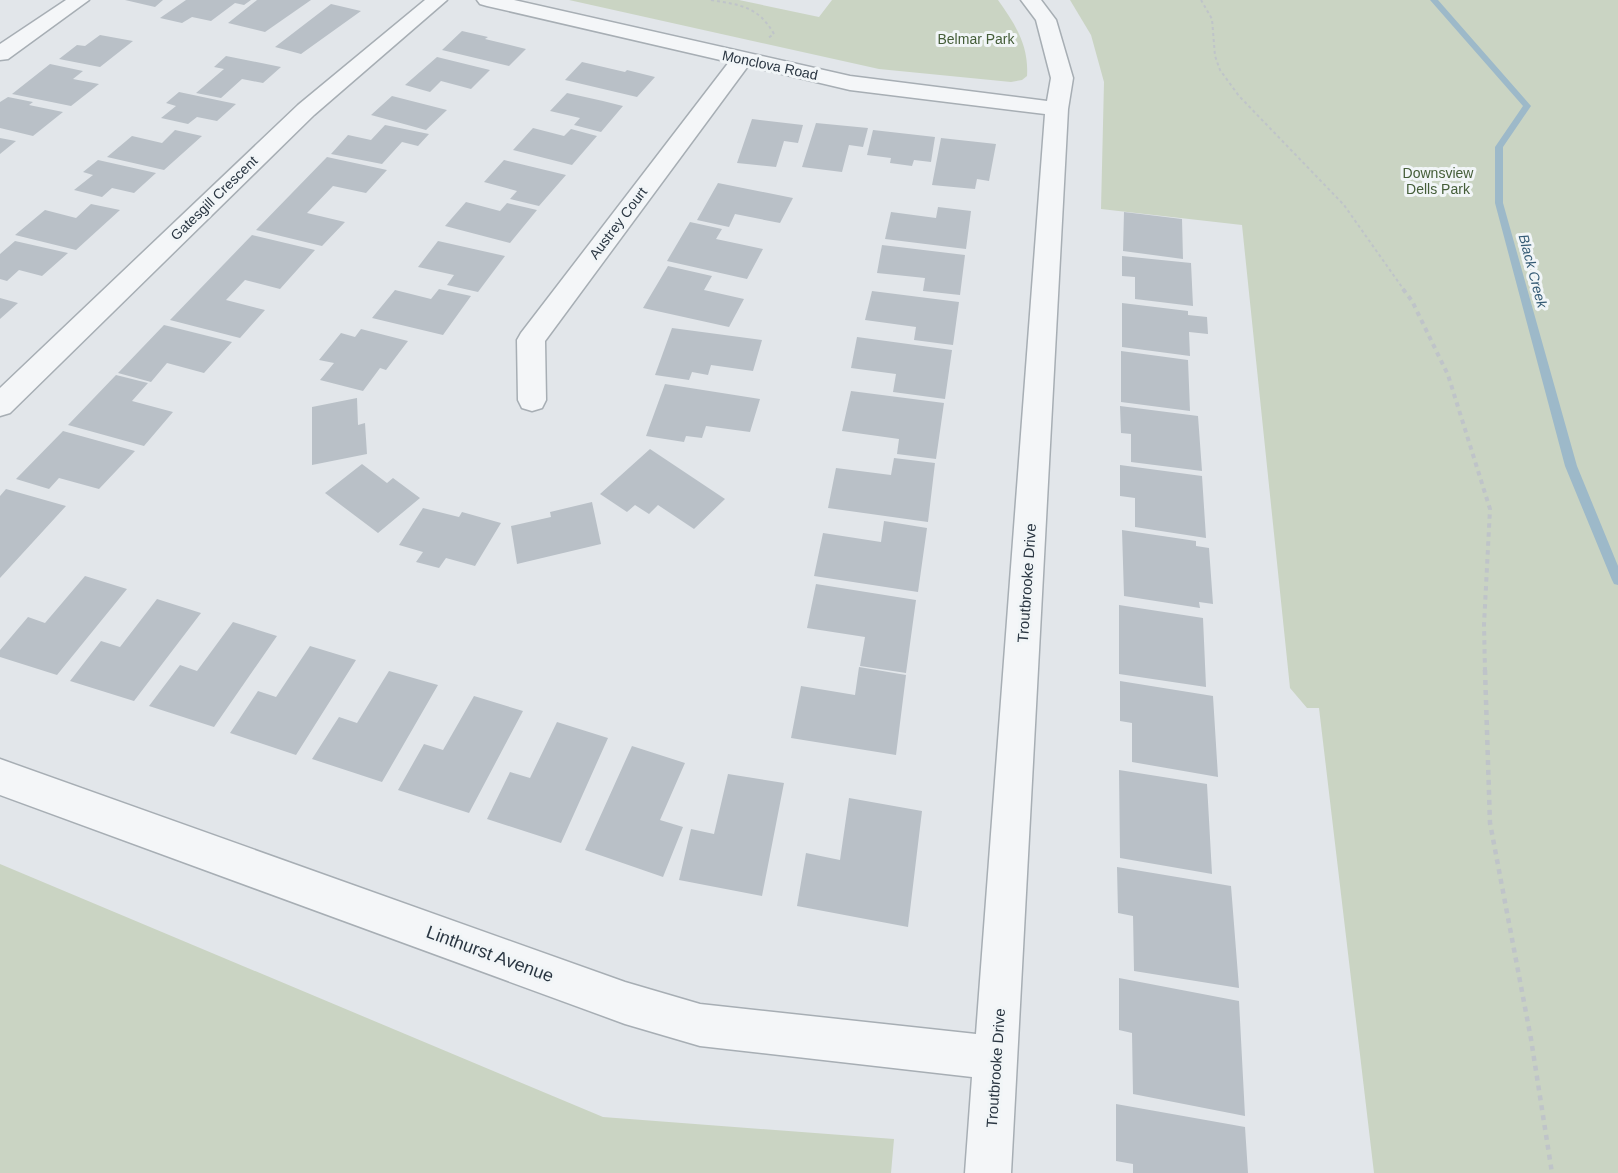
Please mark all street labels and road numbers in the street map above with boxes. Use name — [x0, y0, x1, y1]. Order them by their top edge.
street label: Monclova Road — [721, 47, 819, 83]
street label: Gatesgill Crescent — [167, 152, 261, 243]
street label: Austrey Court — [586, 184, 650, 262]
street label: Troutbrooke Drive — [1014, 523, 1039, 643]
street label: Linthurst Avenue — [424, 922, 556, 986]
street label: Troutbrooke Drive — [983, 1008, 1008, 1128]

